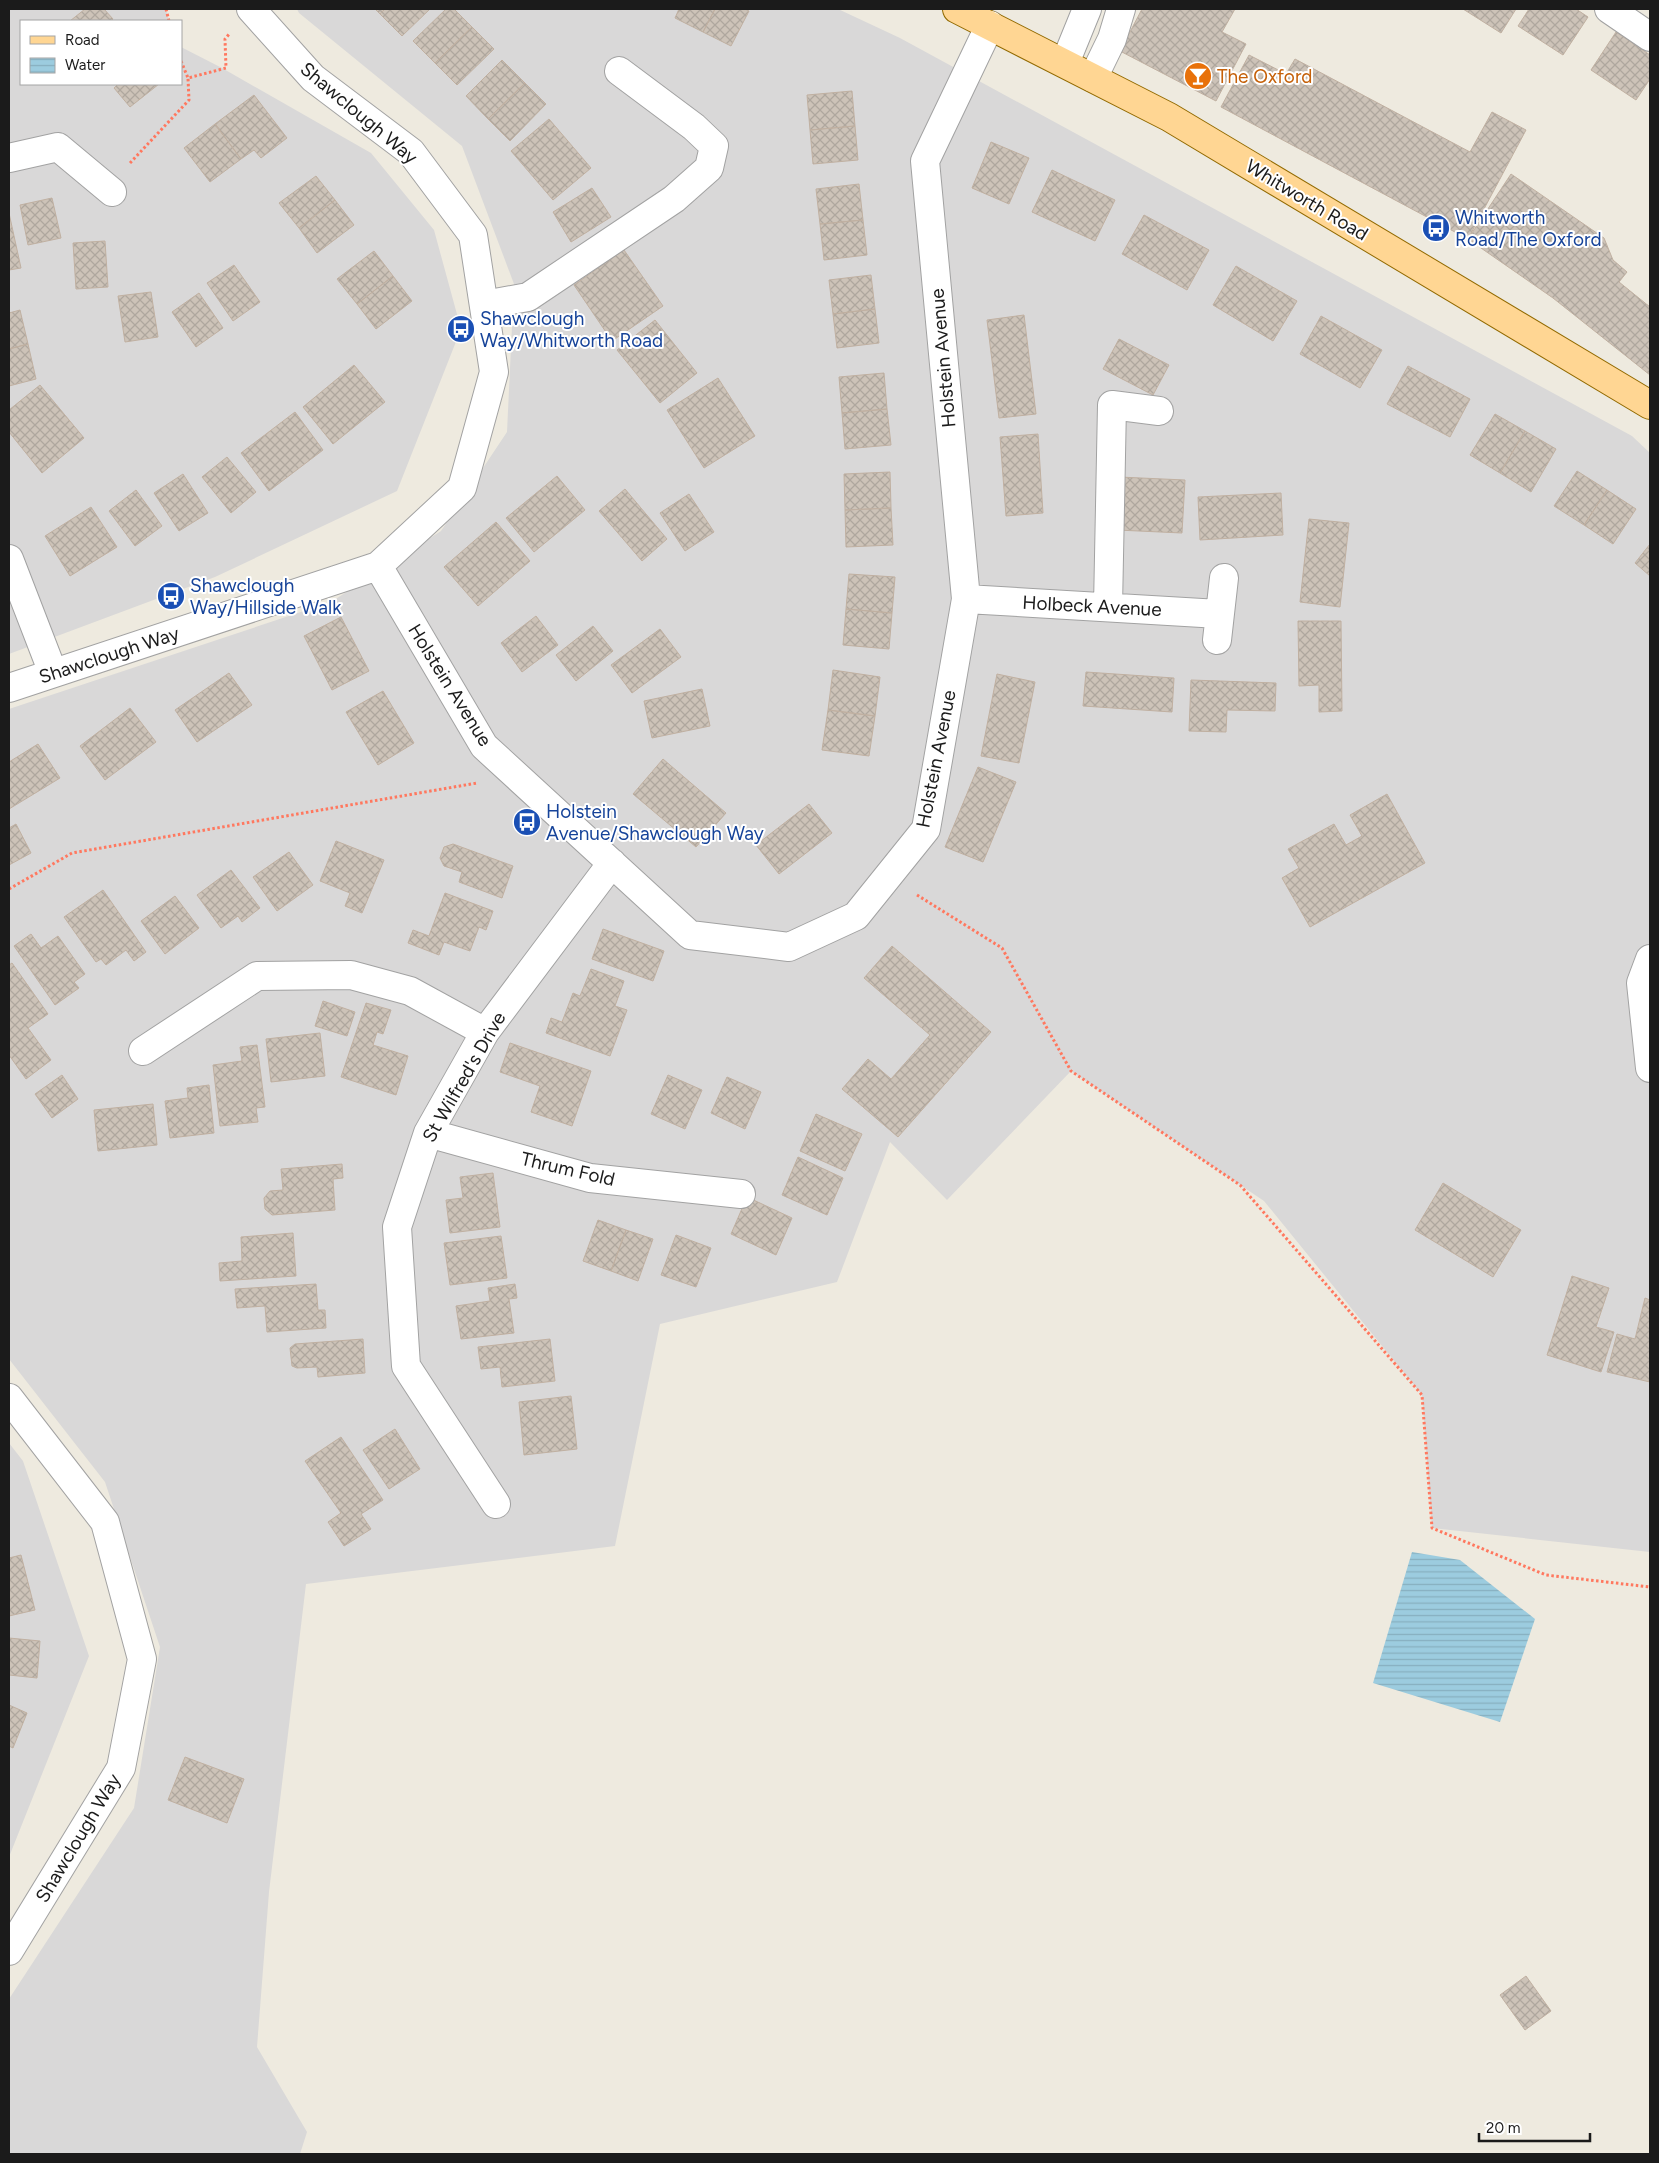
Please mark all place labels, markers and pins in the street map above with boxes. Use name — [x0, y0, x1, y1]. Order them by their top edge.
bar icon: The Oxford — [1183, 61, 1213, 91]
place label: The Oxford — [1217, 65, 1312, 88]
place label: Whitworth Road/The Oxford — [1455, 206, 1602, 251]
bus stop icon: Whitworth Road/The Oxford — [1421, 213, 1451, 243]
place label: Shawclough Way/Whitworth Road — [480, 307, 663, 352]
bus stop icon: Shawclough Way/Whitworth Road — [446, 314, 476, 344]
place label: Shawclough Way/Hillside Walk — [190, 574, 342, 619]
bus stop icon: Shawclough Way/Hillside Walk — [156, 581, 186, 611]
place label: Holstein Avenue/Shawclough Way — [546, 800, 764, 845]
bus stop icon: Holstein Avenue/Shawclough Way — [512, 807, 542, 837]

